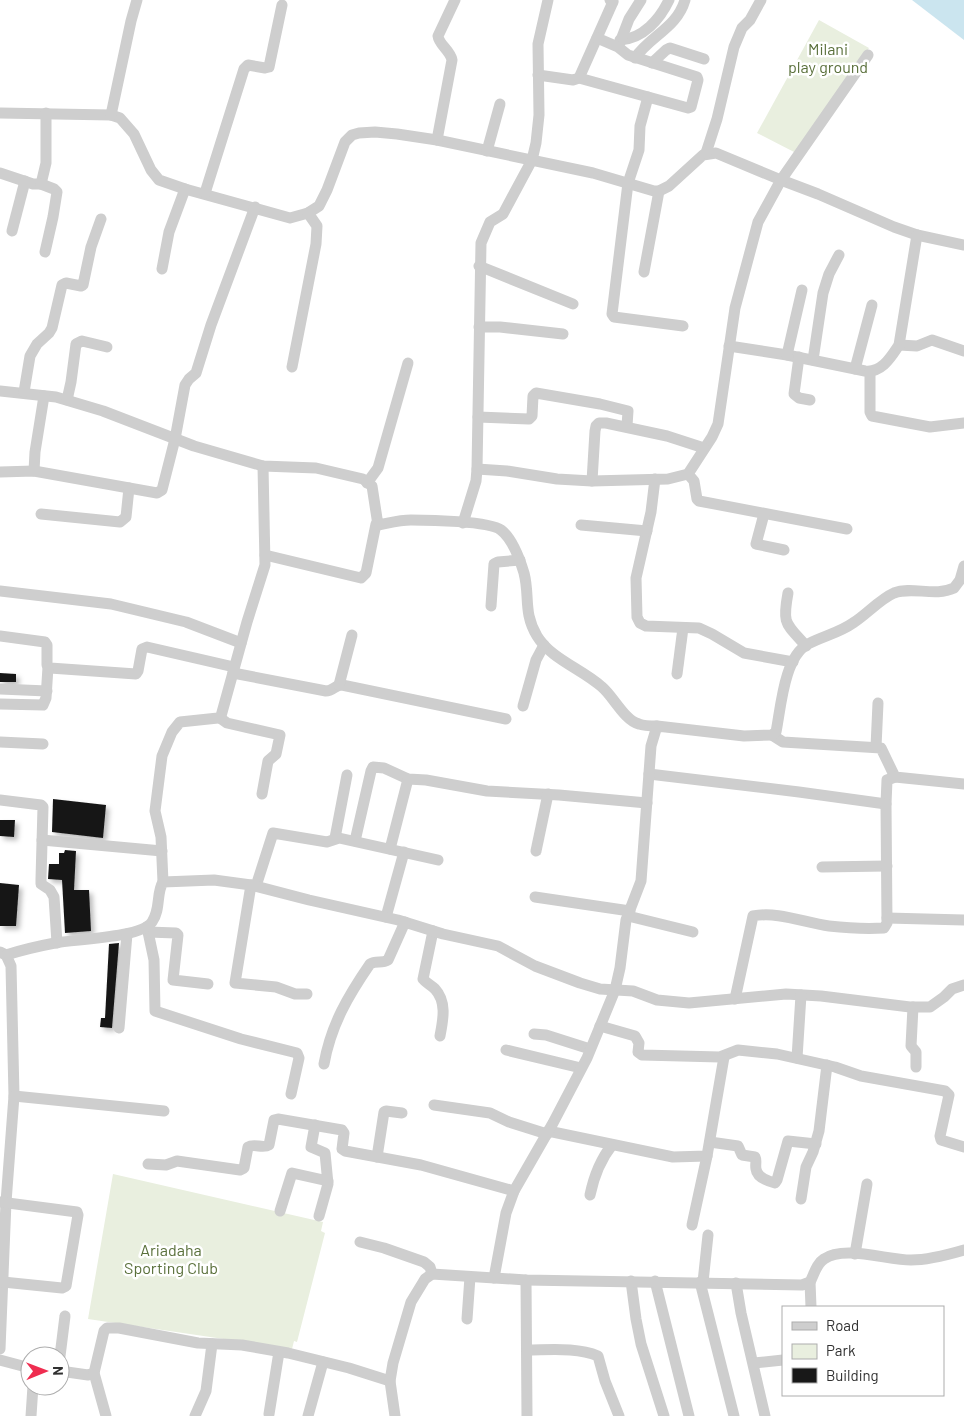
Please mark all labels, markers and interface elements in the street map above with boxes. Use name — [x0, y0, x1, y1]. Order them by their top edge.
park label: Milani play ground — [788, 39, 868, 76]
park label: Ariadaha Sporting Club — [124, 1240, 218, 1277]
legend — [782, 1306, 944, 1396]
text: Road — [826, 1316, 859, 1334]
text: Park — [826, 1341, 856, 1359]
north arrow — [20, 1346, 70, 1396]
text: N — [50, 1366, 67, 1376]
text: Building — [826, 1366, 879, 1384]

